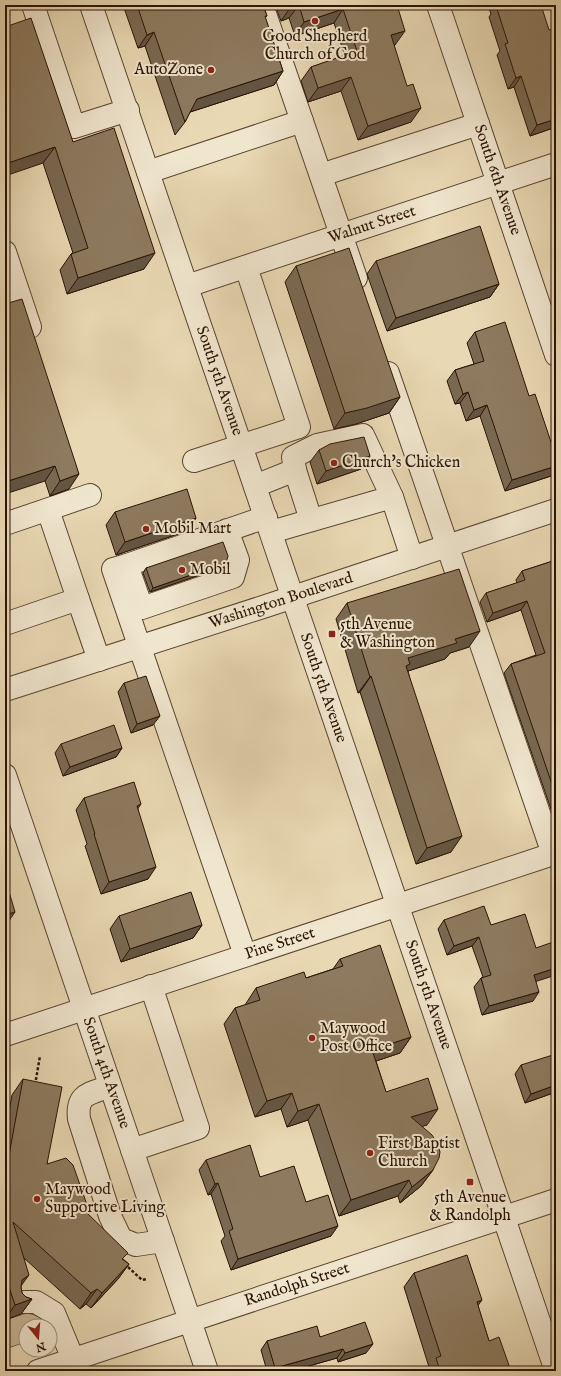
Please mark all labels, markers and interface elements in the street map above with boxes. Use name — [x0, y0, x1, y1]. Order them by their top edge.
marker: Good Shepherd Church of God — [310, 16, 320, 26]
place label: Good Shepherd Church of God — [263, 27, 368, 65]
place label: AutoZone — [133, 60, 203, 80]
marker: AutoZone — [206, 65, 216, 75]
street label: South 6th Avenue — [469, 122, 525, 238]
street label: Walnut Street — [326, 201, 419, 249]
street label: South 5th Avenue — [191, 323, 247, 439]
place label: Church's Chicken — [342, 453, 461, 473]
marker: Church's Chicken — [329, 458, 339, 468]
place label: Mobil Mart — [154, 519, 232, 539]
marker: Mobil Mart — [141, 524, 151, 534]
place label: Mobil — [190, 560, 231, 580]
marker: Mobil — [177, 565, 187, 575]
street label: Washington Boulevard — [206, 568, 356, 634]
place label: 5th Avenue & Washington — [340, 615, 435, 653]
marker: 5th Avenue & Washington — [327, 629, 337, 639]
street label: South 5th Avenue — [295, 630, 351, 746]
street label: Pine Street — [242, 923, 318, 965]
street label: South 5th Avenue — [400, 937, 456, 1053]
street label: South 4th Avenue — [78, 1015, 134, 1131]
place label: Maywood Post Office — [320, 1019, 392, 1057]
marker: Maywood Post Office — [307, 1033, 317, 1043]
place label: First Baptist Church — [378, 1134, 460, 1172]
marker: First Baptist Church — [365, 1148, 375, 1158]
marker: 5th Avenue & Randolph — [465, 1177, 475, 1187]
place label: Maywood Supportive Living — [45, 1180, 165, 1218]
place label: 5th Avenue & Randolph — [429, 1188, 511, 1226]
marker: Maywood Supportive Living — [32, 1194, 42, 1204]
street label: Randolph Street — [242, 1258, 353, 1311]
north arrow — [18, 1318, 58, 1358]
text: N — [34, 1338, 48, 1355]

